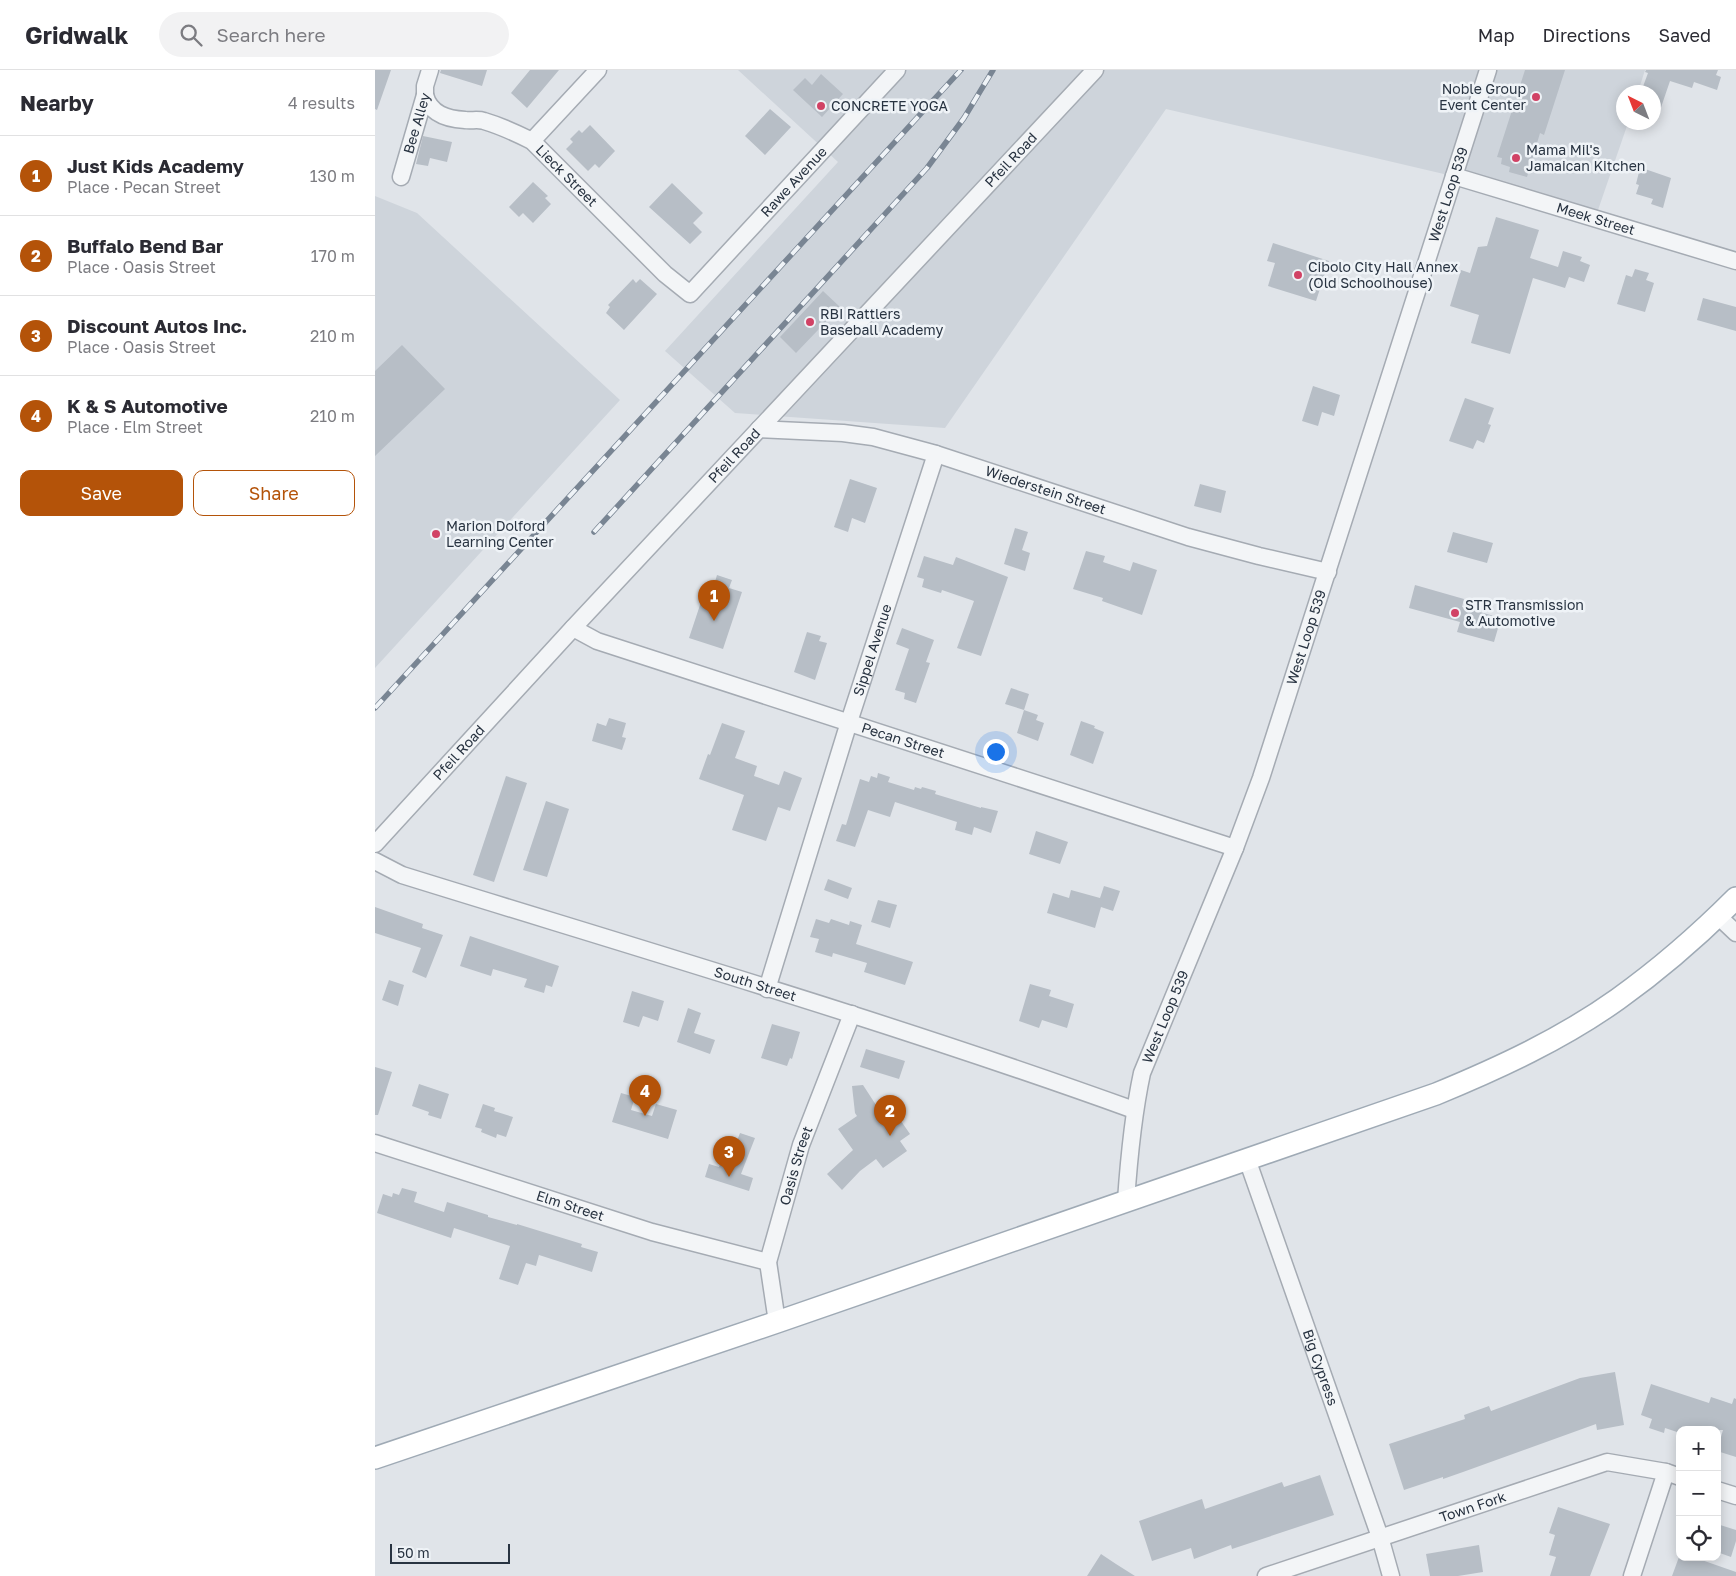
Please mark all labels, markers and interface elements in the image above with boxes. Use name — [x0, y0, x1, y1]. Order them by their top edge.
search box — [159, 12, 509, 57]
text: Gridwalk — [25, 20, 129, 49]
icon: search — [177, 21, 205, 49]
text: Search here — [217, 23, 325, 46]
text: Map — [1478, 24, 1514, 46]
text: Directions — [1542, 24, 1630, 46]
text: Saved — [1658, 24, 1711, 46]
place label: Noble Group Event Center — [1439, 80, 1527, 113]
north arrow — [1616, 85, 1661, 130]
text: Nearby — [20, 90, 94, 116]
street label: Bee Alley — [399, 90, 433, 156]
marker: Noble Group Event Center — [1530, 91, 1542, 103]
text: 4 results — [288, 93, 355, 113]
place label: CONCRETE YOGA — [831, 97, 948, 114]
marker: CONCRETE YOGA — [815, 100, 827, 112]
street label: Pfeil Road — [981, 129, 1040, 190]
street label: Lieck Street — [533, 141, 601, 210]
place label: Mama Mil's Jamaican Kitchen — [1526, 141, 1645, 174]
street label: Rawe Avenue — [757, 143, 830, 220]
street label: West Loop 539 — [1424, 145, 1471, 244]
marker: Mama Mil's Jamaican Kitchen — [1510, 152, 1522, 164]
text: Just Kids Academy — [67, 154, 244, 177]
text: 1 — [32, 166, 40, 186]
text: 130 m — [310, 166, 355, 186]
text: Place · Pecan Street — [67, 177, 221, 197]
street label: Meek Street — [1555, 198, 1637, 238]
text: Buffalo Bend Bar — [67, 234, 223, 257]
text: 2 — [31, 246, 41, 266]
text: 170 m — [311, 246, 355, 266]
text: Place · Oasis Street — [67, 257, 216, 277]
place label: Cibolo City Hall Annex (Old Schoolhouse) — [1308, 258, 1458, 291]
marker: Cibolo City Hall Annex (Old Schoolhouse) — [1292, 269, 1304, 281]
place label: RBI Rattlers Baseball Academy — [820, 305, 943, 338]
text: Discount Autos Inc. — [67, 314, 247, 337]
marker: RBI Rattlers Baseball Academy — [804, 316, 816, 328]
text: 3 — [31, 326, 41, 346]
text: 210 m — [310, 326, 355, 346]
text: Place · Oasis Street — [67, 337, 216, 357]
text: K & S Automotive — [67, 394, 228, 417]
text: 4 — [31, 406, 41, 426]
text: 210 m — [310, 406, 355, 426]
text: Place · Elm Street — [67, 417, 203, 437]
street label: Pfeil Road — [704, 425, 763, 486]
street label: Wiederstein Street — [983, 462, 1108, 517]
button: Save — [20, 470, 183, 516]
button: Share — [193, 470, 355, 516]
place label: Marion Dolford Learning Center — [446, 517, 554, 550]
marker: Marion Dolford Learning Center — [430, 528, 442, 540]
pin: 1 — [698, 580, 730, 621]
street label: West Loop 539 — [1282, 587, 1329, 687]
place label: STR Transmission & Automotive — [1465, 596, 1584, 629]
street label: Sippel Avenue — [849, 602, 895, 698]
marker: STR Transmission & Automotive — [1449, 607, 1461, 619]
street label: Pecan Street — [859, 718, 947, 761]
street label: Pfeil Road — [429, 721, 488, 783]
your location — [983, 739, 1009, 765]
street label: South Street — [712, 963, 798, 1004]
street label: West Loop 539 — [1138, 967, 1192, 1066]
pin: 4 — [629, 1075, 661, 1116]
pin: 2 — [874, 1095, 906, 1136]
street label: Oasis Street — [775, 1123, 816, 1207]
pin: 3 — [713, 1136, 745, 1177]
street label: Elm Street — [534, 1186, 606, 1224]
street label: Big Cypress — [1300, 1327, 1342, 1408]
map controls — [1676, 1426, 1721, 1561]
button: + — [1676, 1426, 1721, 1471]
button: − — [1676, 1471, 1721, 1516]
street label: Town Fork — [1437, 1487, 1508, 1525]
button: locate — [1676, 1516, 1721, 1561]
scale bar — [390, 1541, 510, 1564]
text: 50 m — [397, 1544, 430, 1561]

